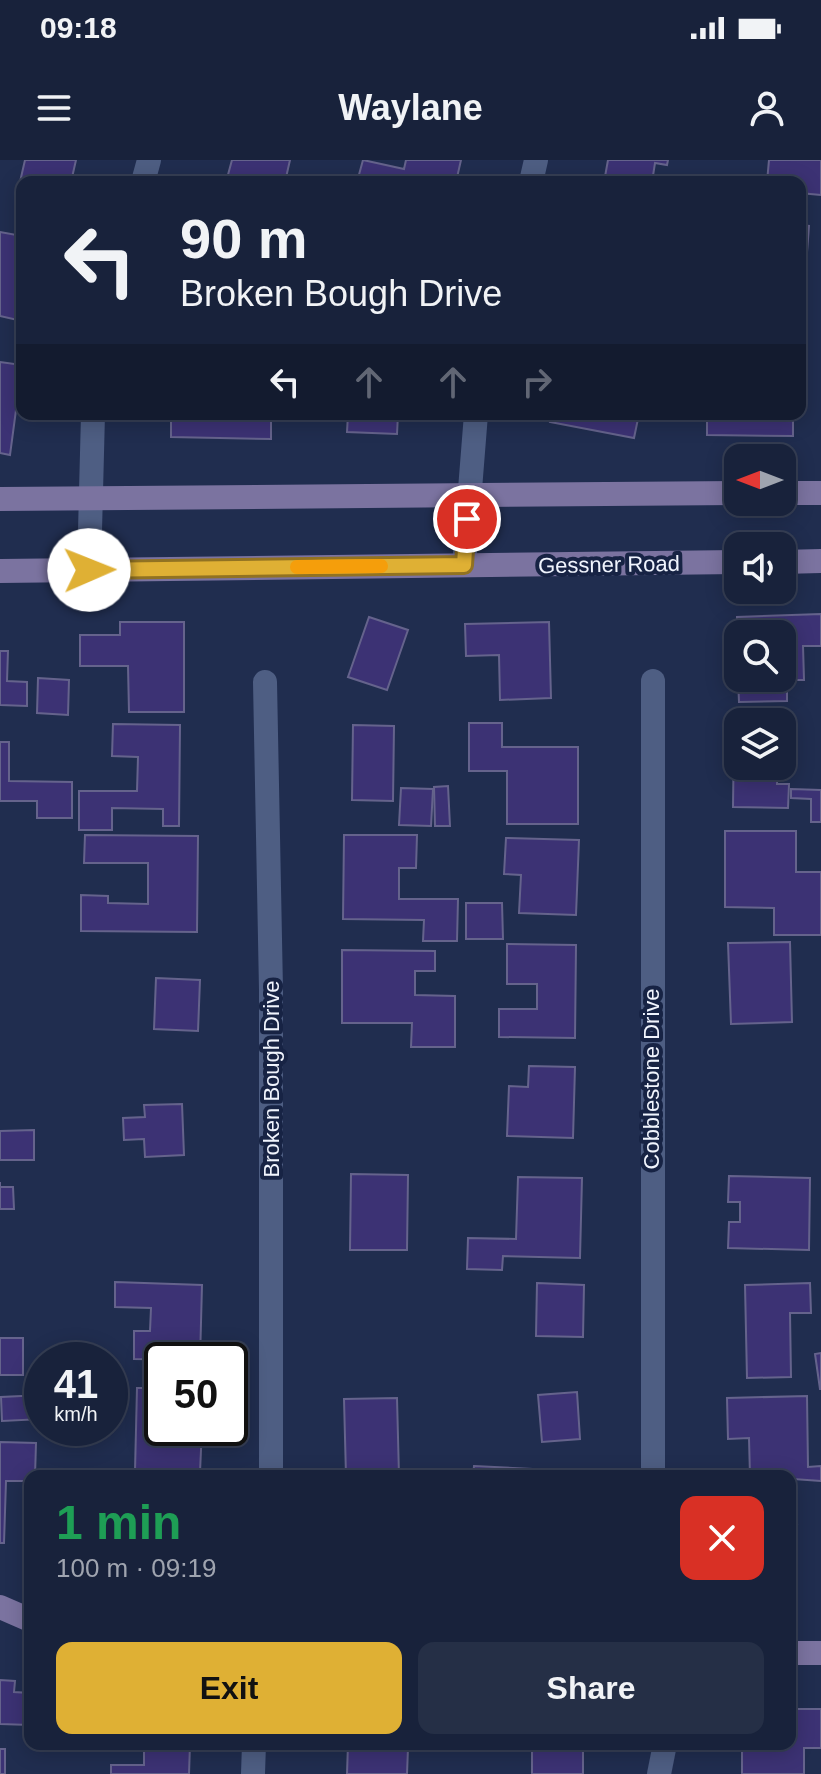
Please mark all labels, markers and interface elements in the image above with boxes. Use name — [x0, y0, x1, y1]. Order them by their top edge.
text: 09:18 — [40, 11, 117, 44]
icon: menu — [32, 86, 76, 130]
icon: person — [745, 86, 789, 130]
text: Waylane — [338, 87, 483, 128]
text: 90 m — [180, 207, 308, 270]
icon: left — [48, 208, 152, 312]
text: Broken Bough Drive — [180, 273, 502, 314]
icon: left — [263, 360, 307, 404]
icon: ahead — [347, 360, 391, 404]
icon: ahead — [431, 360, 475, 404]
icon: right — [515, 360, 559, 404]
north arrow — [724, 444, 796, 516]
map controls — [724, 444, 796, 780]
pin — [433, 485, 501, 553]
icon: arrive — [445, 497, 489, 541]
position arrow — [47, 528, 131, 612]
button: sound — [724, 532, 796, 604]
street label: Gessner Road — [538, 551, 680, 578]
button: search — [724, 620, 796, 692]
button: layers — [724, 708, 796, 780]
street label: Broken Bough Drive — [259, 981, 284, 1177]
street label: Cobblestone Drive — [639, 989, 664, 1169]
speed limit sign: 50 — [144, 1342, 248, 1446]
text: 41 — [54, 1362, 98, 1406]
text: km/h — [54, 1403, 98, 1425]
text: 1 min — [56, 1496, 181, 1549]
button: close — [680, 1496, 764, 1580]
text: 100 m · 09:19 — [56, 1553, 216, 1583]
button: Exit — [56, 1642, 402, 1734]
button: Share — [418, 1642, 764, 1734]

